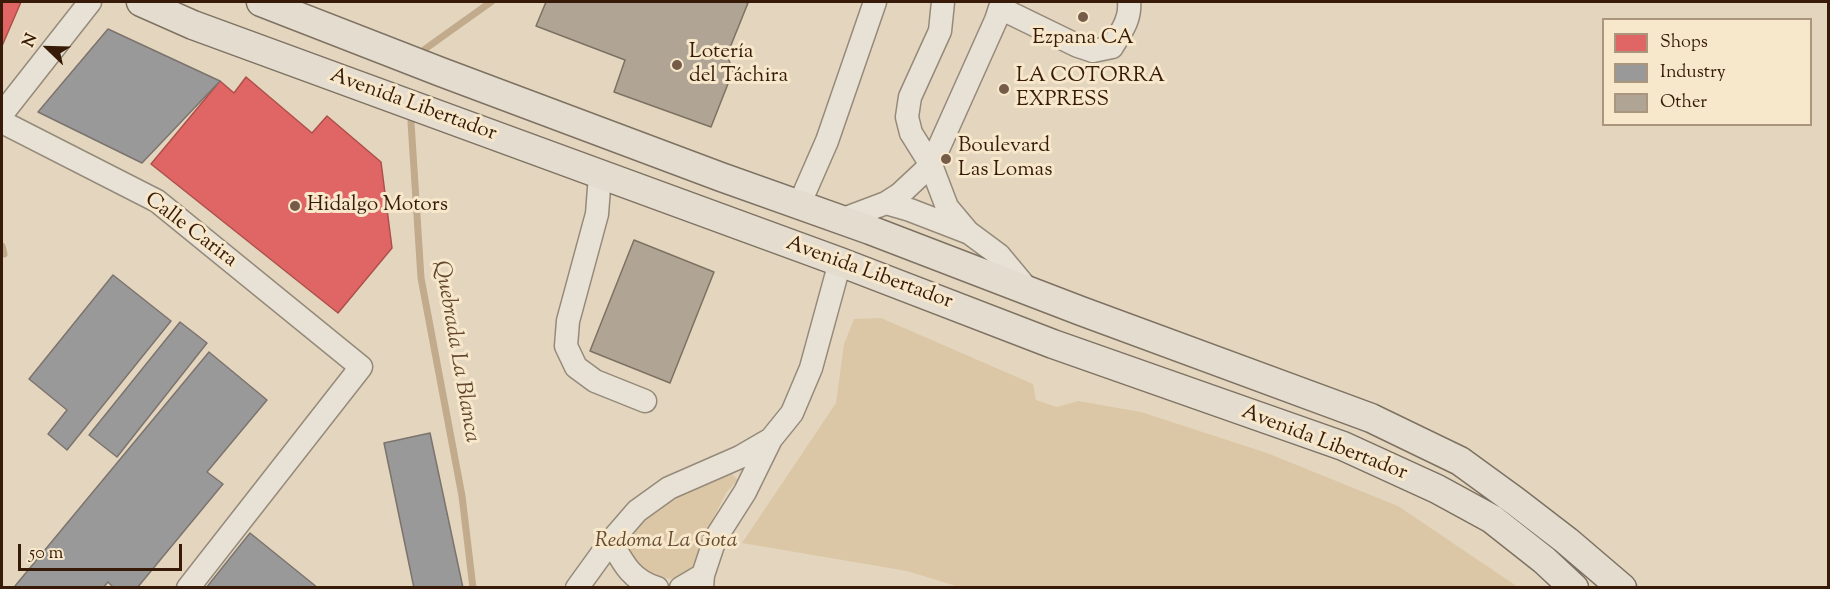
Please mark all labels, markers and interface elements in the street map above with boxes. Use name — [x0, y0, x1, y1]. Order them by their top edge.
marker: Ezpana CA — [1076, 10, 1090, 24]
north arrow — [18, 18, 78, 78]
legend — [1602, 18, 1812, 126]
place label: Ezpana CA — [1032, 26, 1134, 52]
text: N — [18, 30, 44, 51]
text: Shops — [1660, 30, 1708, 56]
place label: Lotería del Táchira — [689, 40, 788, 90]
marker: Lotería del Táchira — [670, 58, 684, 72]
text: Industry — [1660, 60, 1726, 86]
street label: Avenida Libertador — [326, 64, 500, 148]
place label: LA COTORRA EXPRESS — [1016, 64, 1165, 114]
marker: LA COTORRA EXPRESS — [997, 82, 1011, 96]
text: Other — [1660, 90, 1707, 116]
place label: Boulevard Las Lomas — [958, 134, 1053, 184]
marker: Boulevard Las Lomas — [939, 152, 953, 166]
street label: Calle Carira — [139, 188, 241, 274]
place label: Hidalgo Motors — [307, 193, 448, 219]
marker: Hidalgo Motors — [288, 199, 302, 213]
street label: Avenida Libertador — [782, 232, 956, 316]
water label: Quebrada La Blanca — [426, 259, 484, 445]
street label: Avenida Libertador — [1238, 401, 1410, 487]
park label: Redoma La Gota — [595, 529, 737, 555]
scale bar — [21, 532, 184, 570]
text: 50 m — [29, 541, 63, 567]

